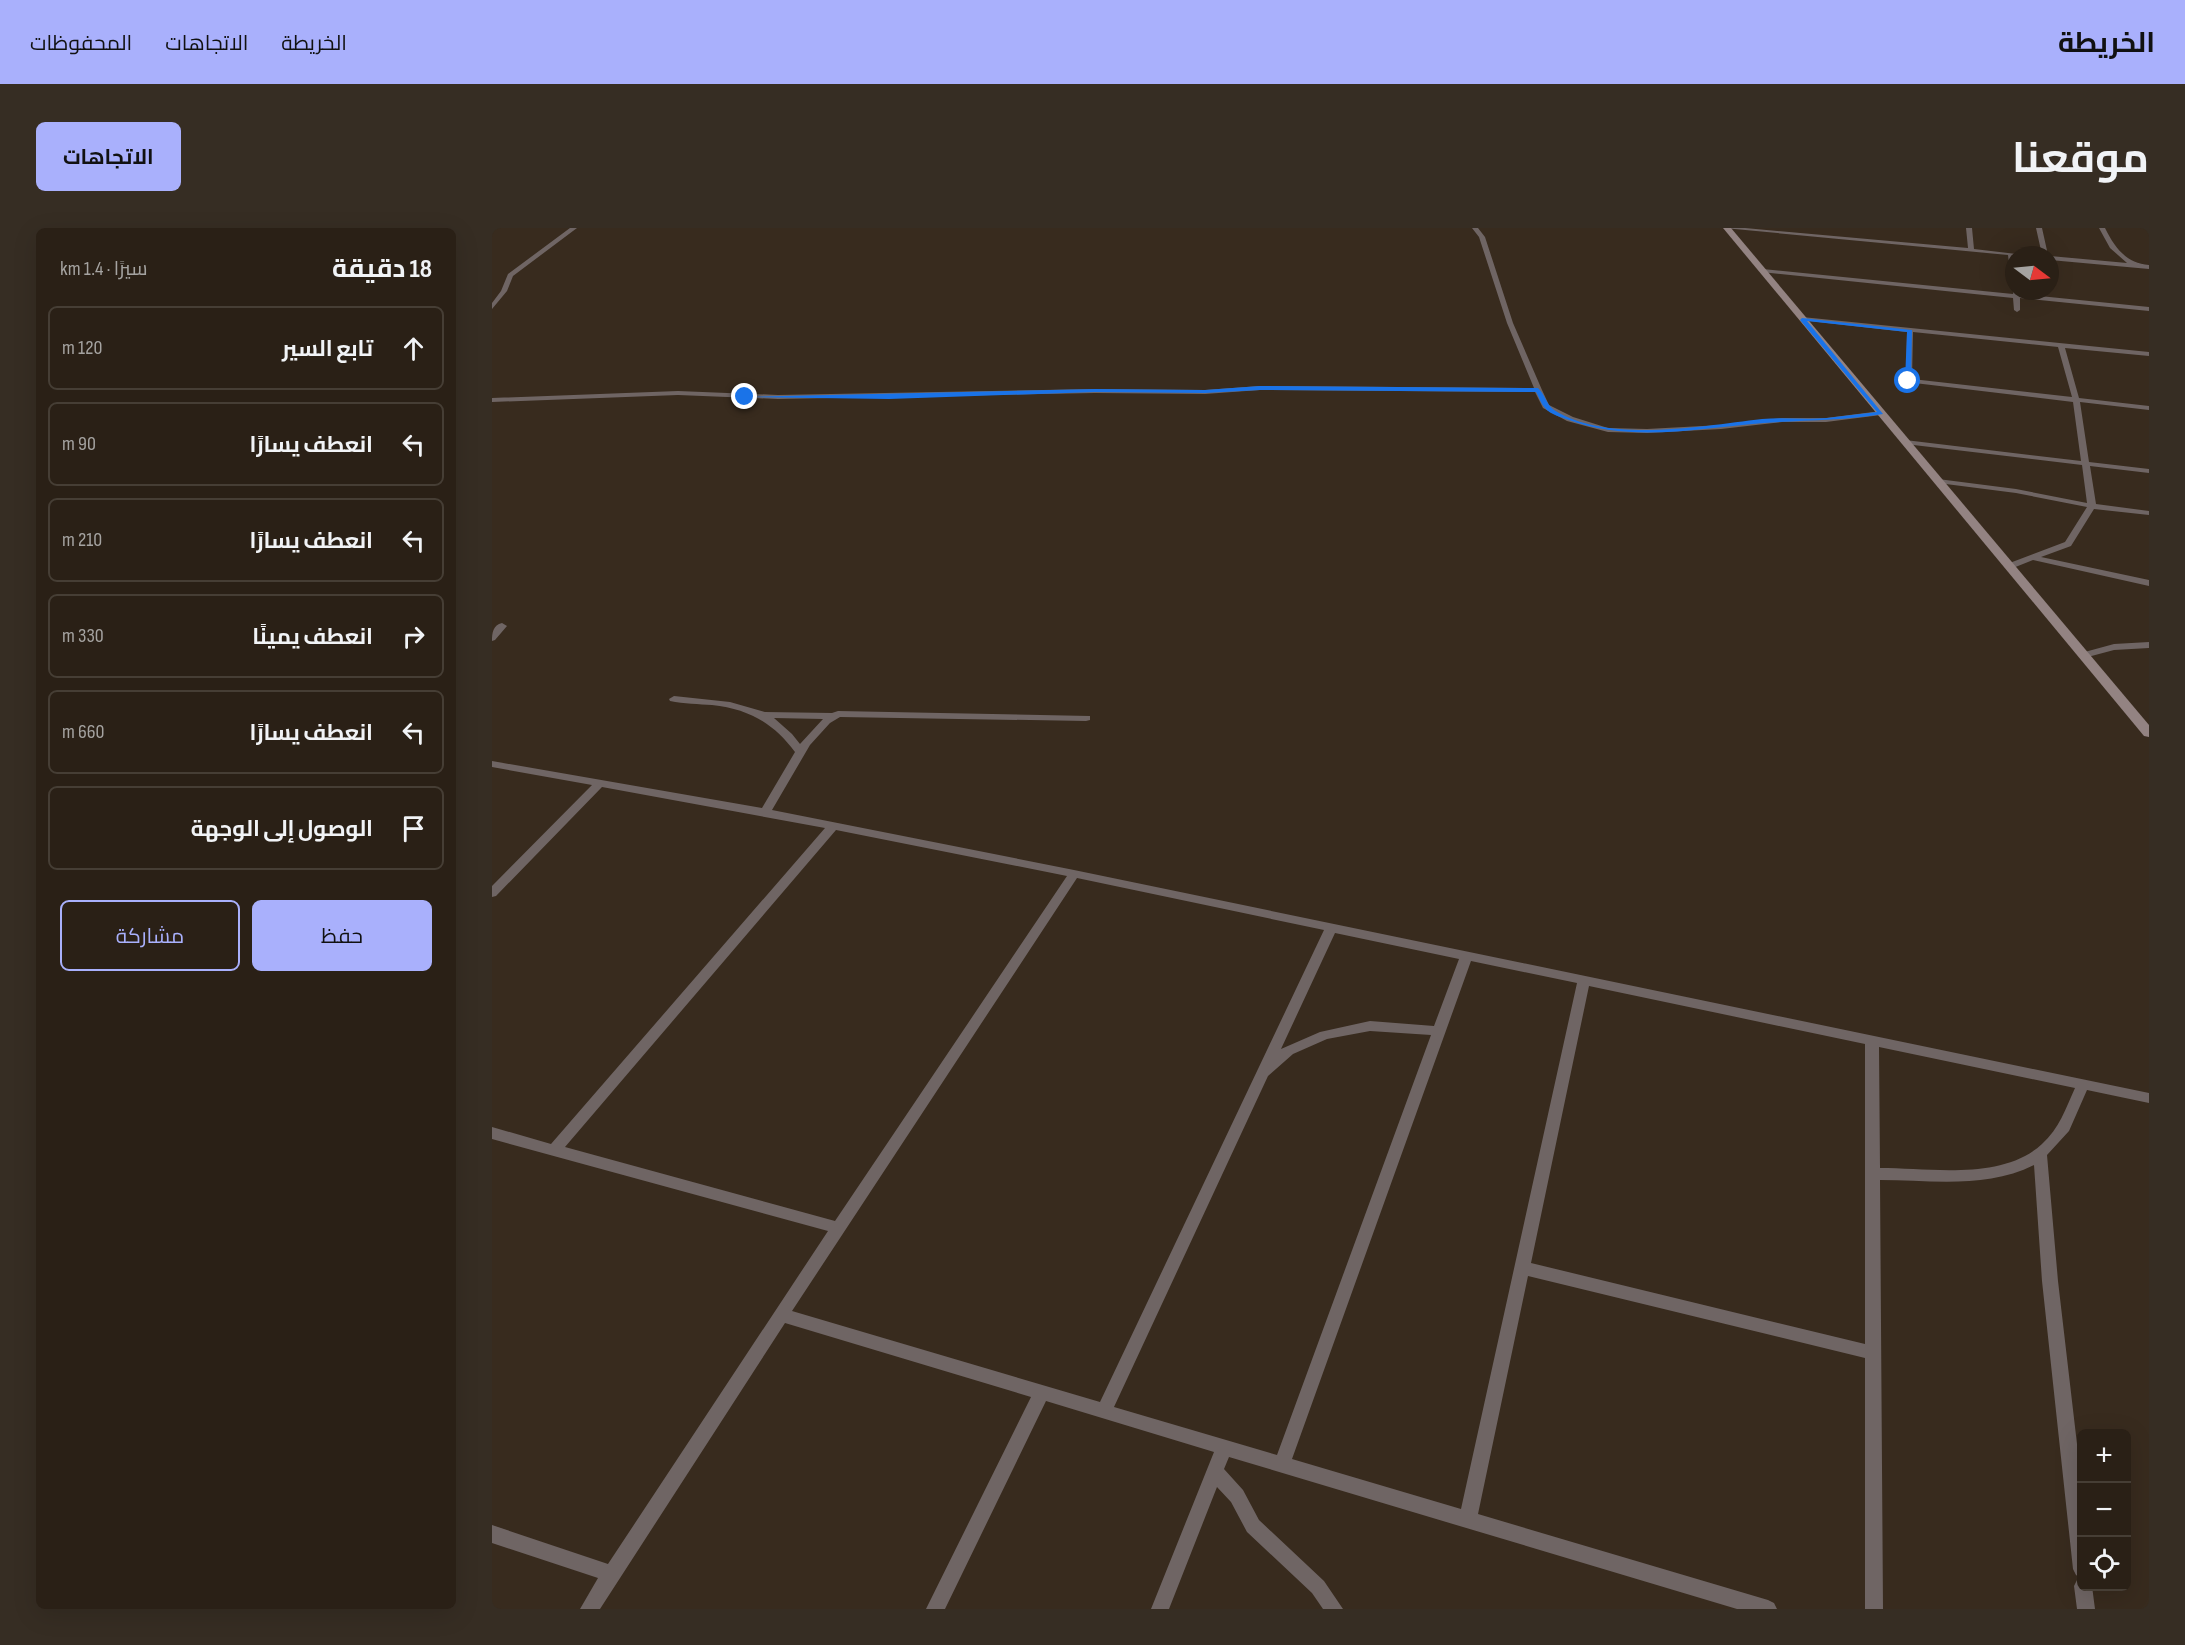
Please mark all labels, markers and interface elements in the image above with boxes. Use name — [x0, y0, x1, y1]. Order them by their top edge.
text: الخريطة — [2058, 27, 2155, 60]
text: المحفوظات — [30, 31, 132, 56]
text: الاتجاهات — [165, 31, 248, 56]
text: الخريطة — [281, 31, 347, 56]
button: الاتجاهات — [36, 122, 181, 191]
text: موقعنا — [2012, 134, 2149, 185]
north arrow — [2005, 246, 2059, 300]
text: 18 دقيقة — [332, 254, 432, 285]
text: سيرًا · 1.4 km — [60, 257, 147, 281]
icon: ahead — [397, 332, 430, 365]
text: 120 m — [62, 336, 102, 360]
text: تابع السير — [282, 336, 373, 363]
route start — [1894, 367, 1920, 393]
route end — [731, 383, 757, 409]
icon: left — [397, 428, 430, 461]
text: 90 m — [62, 432, 96, 456]
text: انعطف يسارًا — [250, 432, 373, 459]
icon: left — [397, 524, 430, 557]
text: 210 m — [62, 528, 102, 552]
text: انعطف يسارًا — [250, 528, 373, 555]
icon: right — [397, 620, 430, 653]
text: 330 m — [62, 624, 104, 648]
text: انعطف يمينًا — [252, 624, 373, 651]
icon: left — [397, 716, 430, 749]
text: 660 m — [62, 720, 104, 744]
text: انعطف يسارًا — [250, 720, 373, 747]
icon: arrive — [397, 812, 430, 845]
text: الوصول إلى الوجهة — [191, 816, 373, 843]
button: مشاركة — [60, 900, 240, 971]
button: حفظ — [252, 900, 432, 971]
map controls — [2077, 1429, 2131, 1591]
button: + — [2077, 1429, 2131, 1483]
button: − — [2077, 1483, 2131, 1537]
button: locate — [2077, 1537, 2131, 1591]

